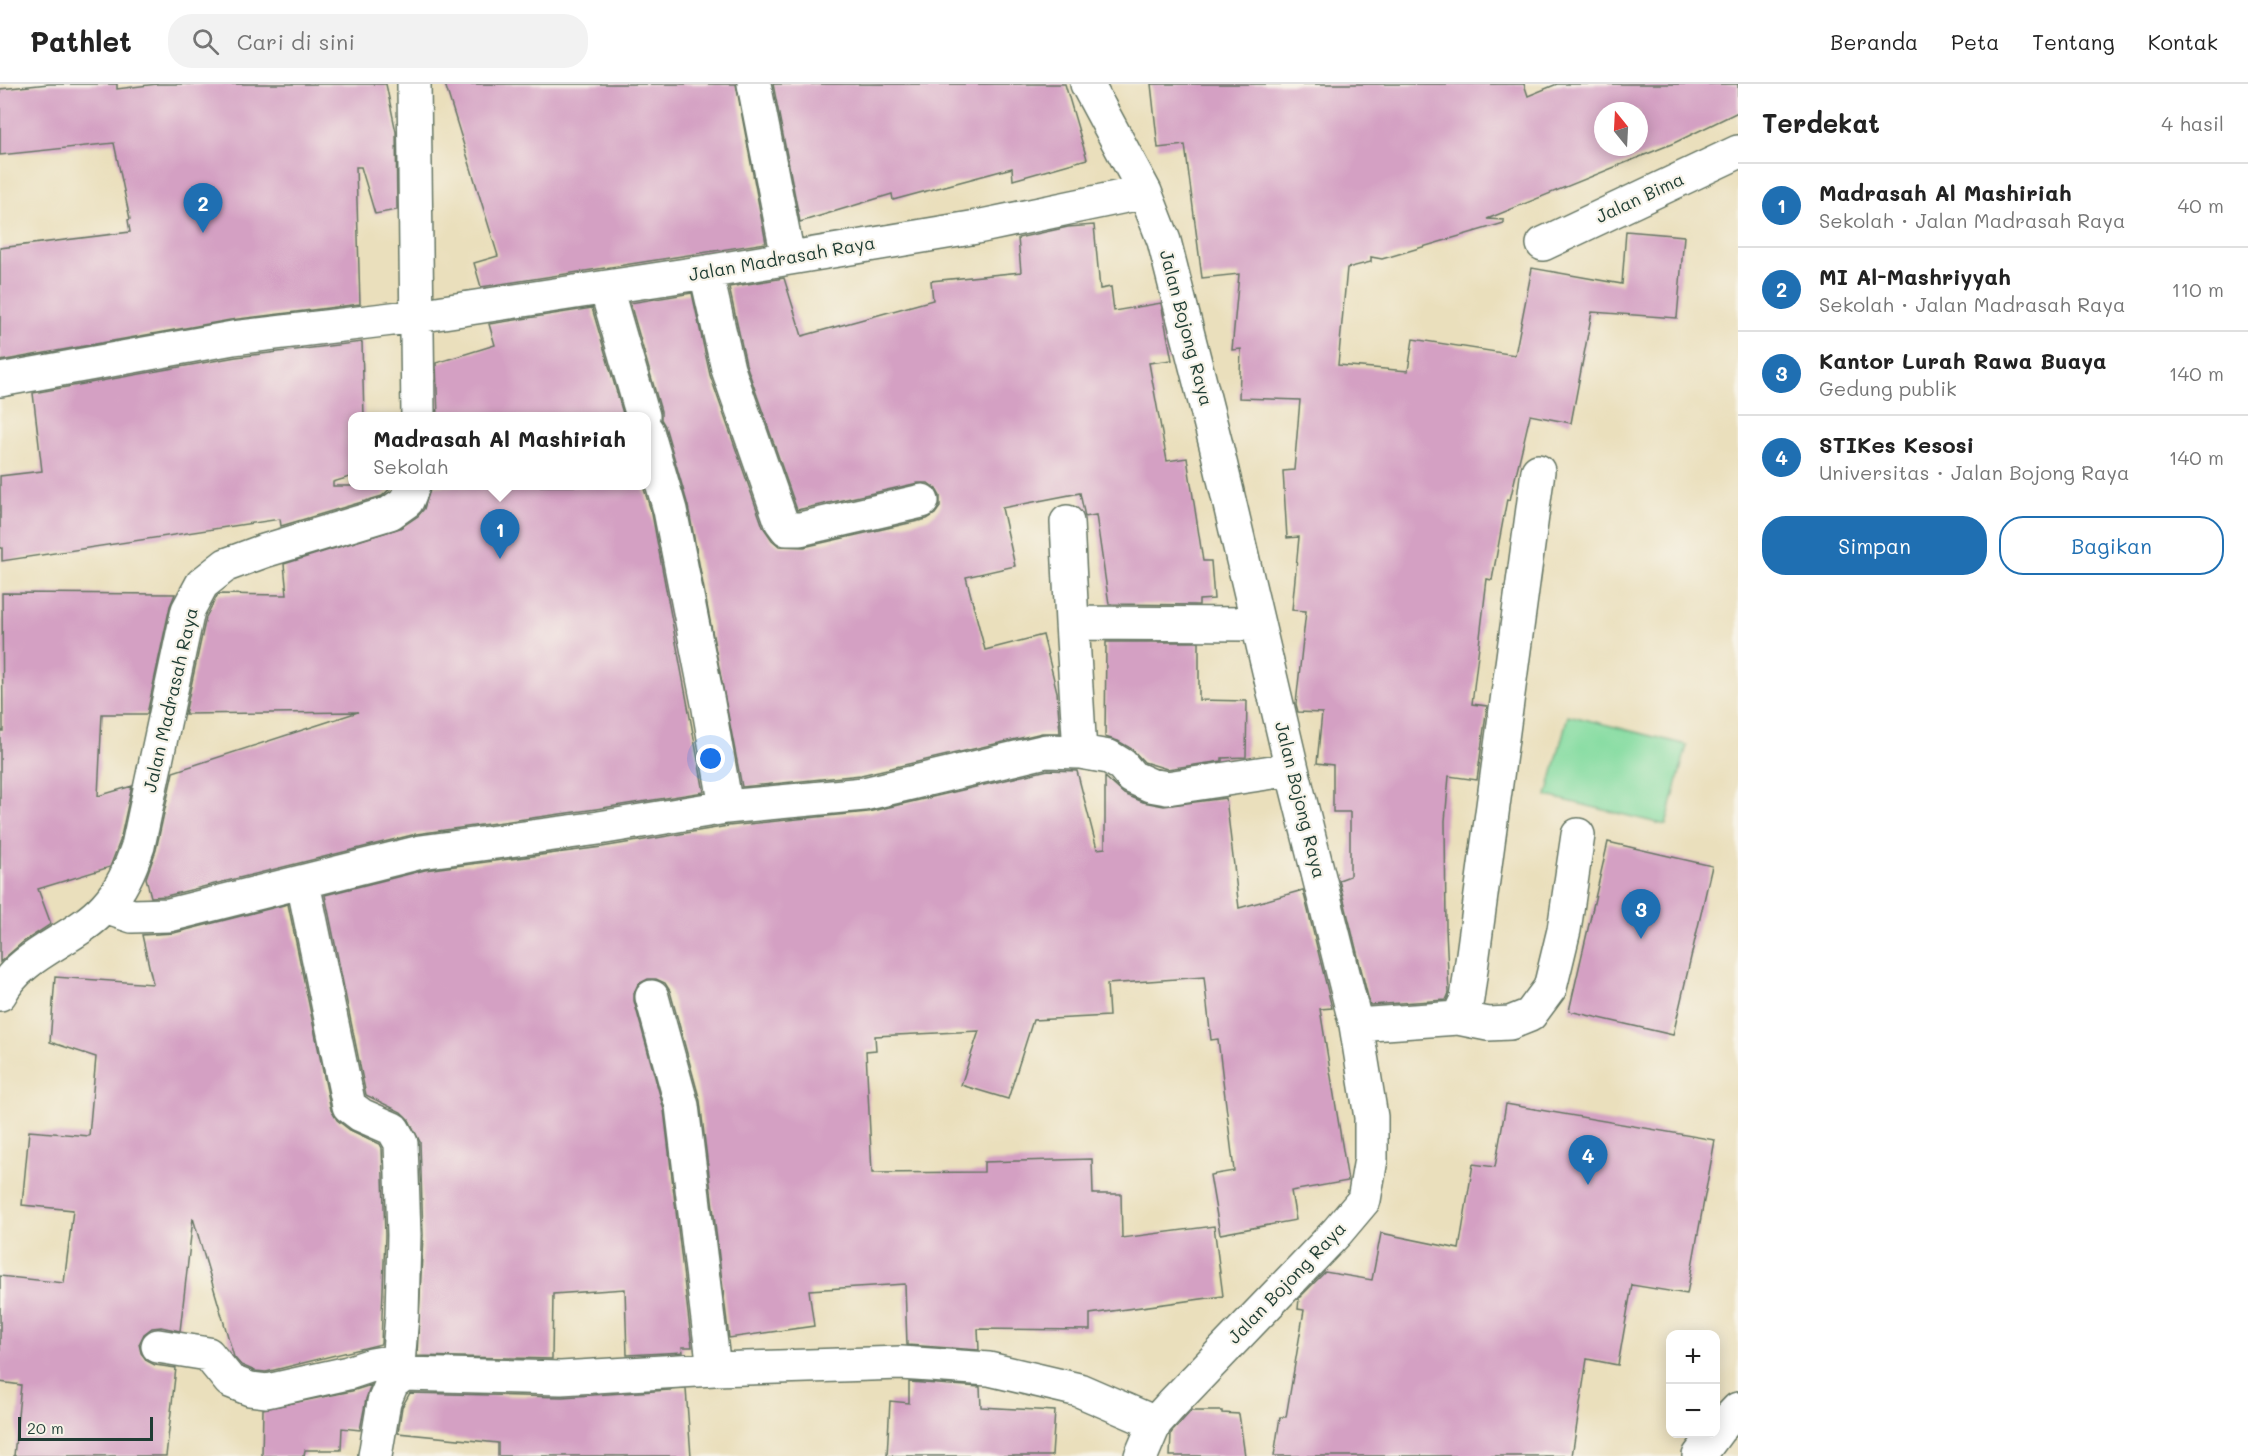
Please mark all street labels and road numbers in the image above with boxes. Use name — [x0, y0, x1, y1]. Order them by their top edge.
street label: Jalan Bima — [1592, 166, 1688, 228]
street label: Jalan Madrasah Raya — [687, 230, 877, 286]
street label: Jalan Bojong Raya — [1155, 247, 1219, 408]
street label: Jalan Madrasah Raya — [137, 605, 203, 795]
street label: Jalan Bojong Raya — [1270, 719, 1332, 881]
street label: Jalan Bojong Raya — [1222, 1216, 1351, 1348]

